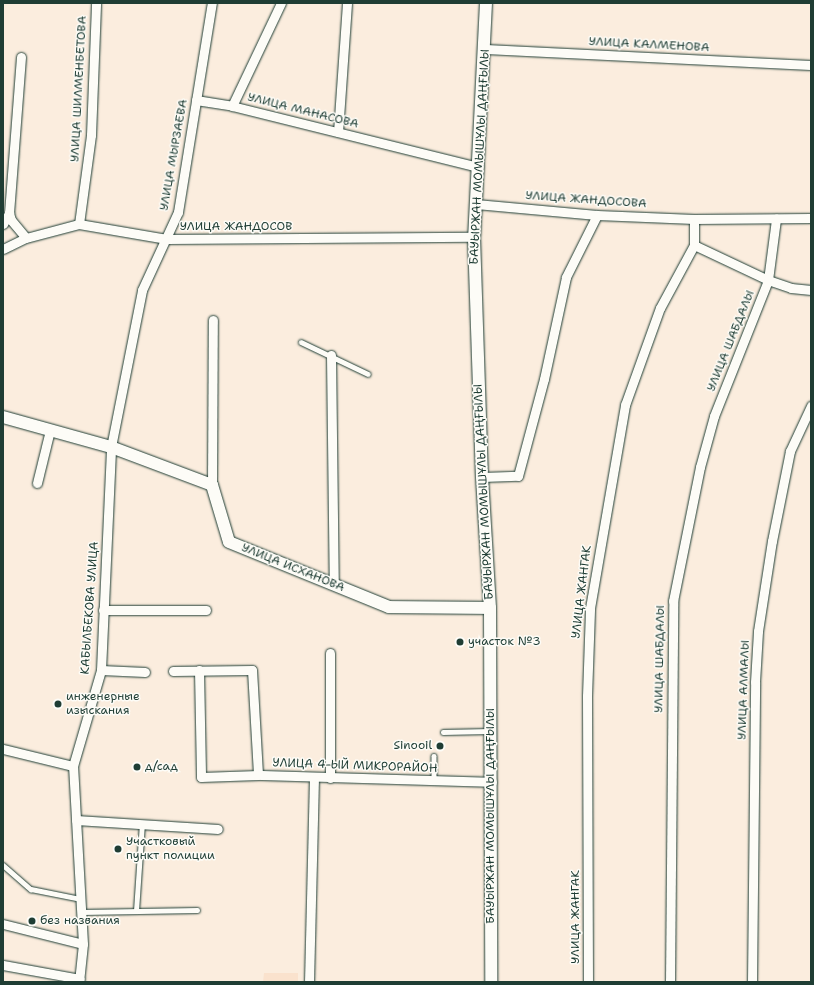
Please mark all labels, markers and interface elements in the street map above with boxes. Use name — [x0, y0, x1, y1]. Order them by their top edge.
street label: УЛИЦА ШИЛМЕНБЕТОВА — [68, 16, 90, 162]
street label: УЛИЦА КАЛМЕНОВА — [588, 35, 710, 55]
street label: БАУЫРЖАН МОМЫШҰЛЫ ДАҢҒЫЛЫ — [467, 49, 493, 265]
street label: УЛИЦА МАНАСОВА — [246, 90, 360, 132]
street label: УЛИЦА МЫРЗАЕВА — [157, 98, 191, 212]
street label: УЛИЦА ЖАНДОСОВА — [525, 189, 647, 211]
street label: УЛИЦА ЖАНДОСОВ — [180, 220, 292, 234]
street label: УЛИЦА ШАБДАЛЫ — [704, 288, 758, 394]
street label: БАУЫРЖАН МОМЫШҰЛЫ ДАҢҒЫЛЫ — [471, 384, 497, 600]
street label: КАБЫЛБЕКОВА УЛИЦА — [78, 541, 102, 675]
street label: УЛИЦА ИСХАНОВА — [239, 541, 347, 595]
street label: УЛИЦА ЖАНГАК — [569, 544, 595, 640]
street label: УЛИЦА ШАБДАЛЫ — [652, 605, 668, 713]
place label: участок №3 — [468, 635, 541, 649]
marker: участок №3 — [455, 637, 465, 647]
street label: УЛИЦА АЛМАЛЫ — [735, 640, 753, 740]
place label: инженерные изыскания — [66, 690, 140, 718]
marker: инженерные изыскания — [53, 699, 63, 709]
street label: БАУЫРЖАН МОМЫШҰЛЫ ДАҢҒЫЛЫ — [484, 708, 498, 924]
place label: Sinooil — [393, 739, 432, 753]
marker: Sinooil — [435, 741, 445, 751]
street label: УЛИЦА 4-ЫЙ МИКРОРАЙОН — [272, 756, 438, 776]
place label: д/сад — [145, 760, 178, 774]
marker: д/сад — [132, 762, 142, 772]
place label: Участковый пункт полиции — [126, 835, 215, 863]
marker: Участковый пункт полиции — [113, 844, 123, 854]
street label: УЛИЦА ЖАНГАК — [569, 870, 583, 964]
place label: без названия — [40, 914, 120, 928]
marker: без названия — [27, 916, 37, 926]

